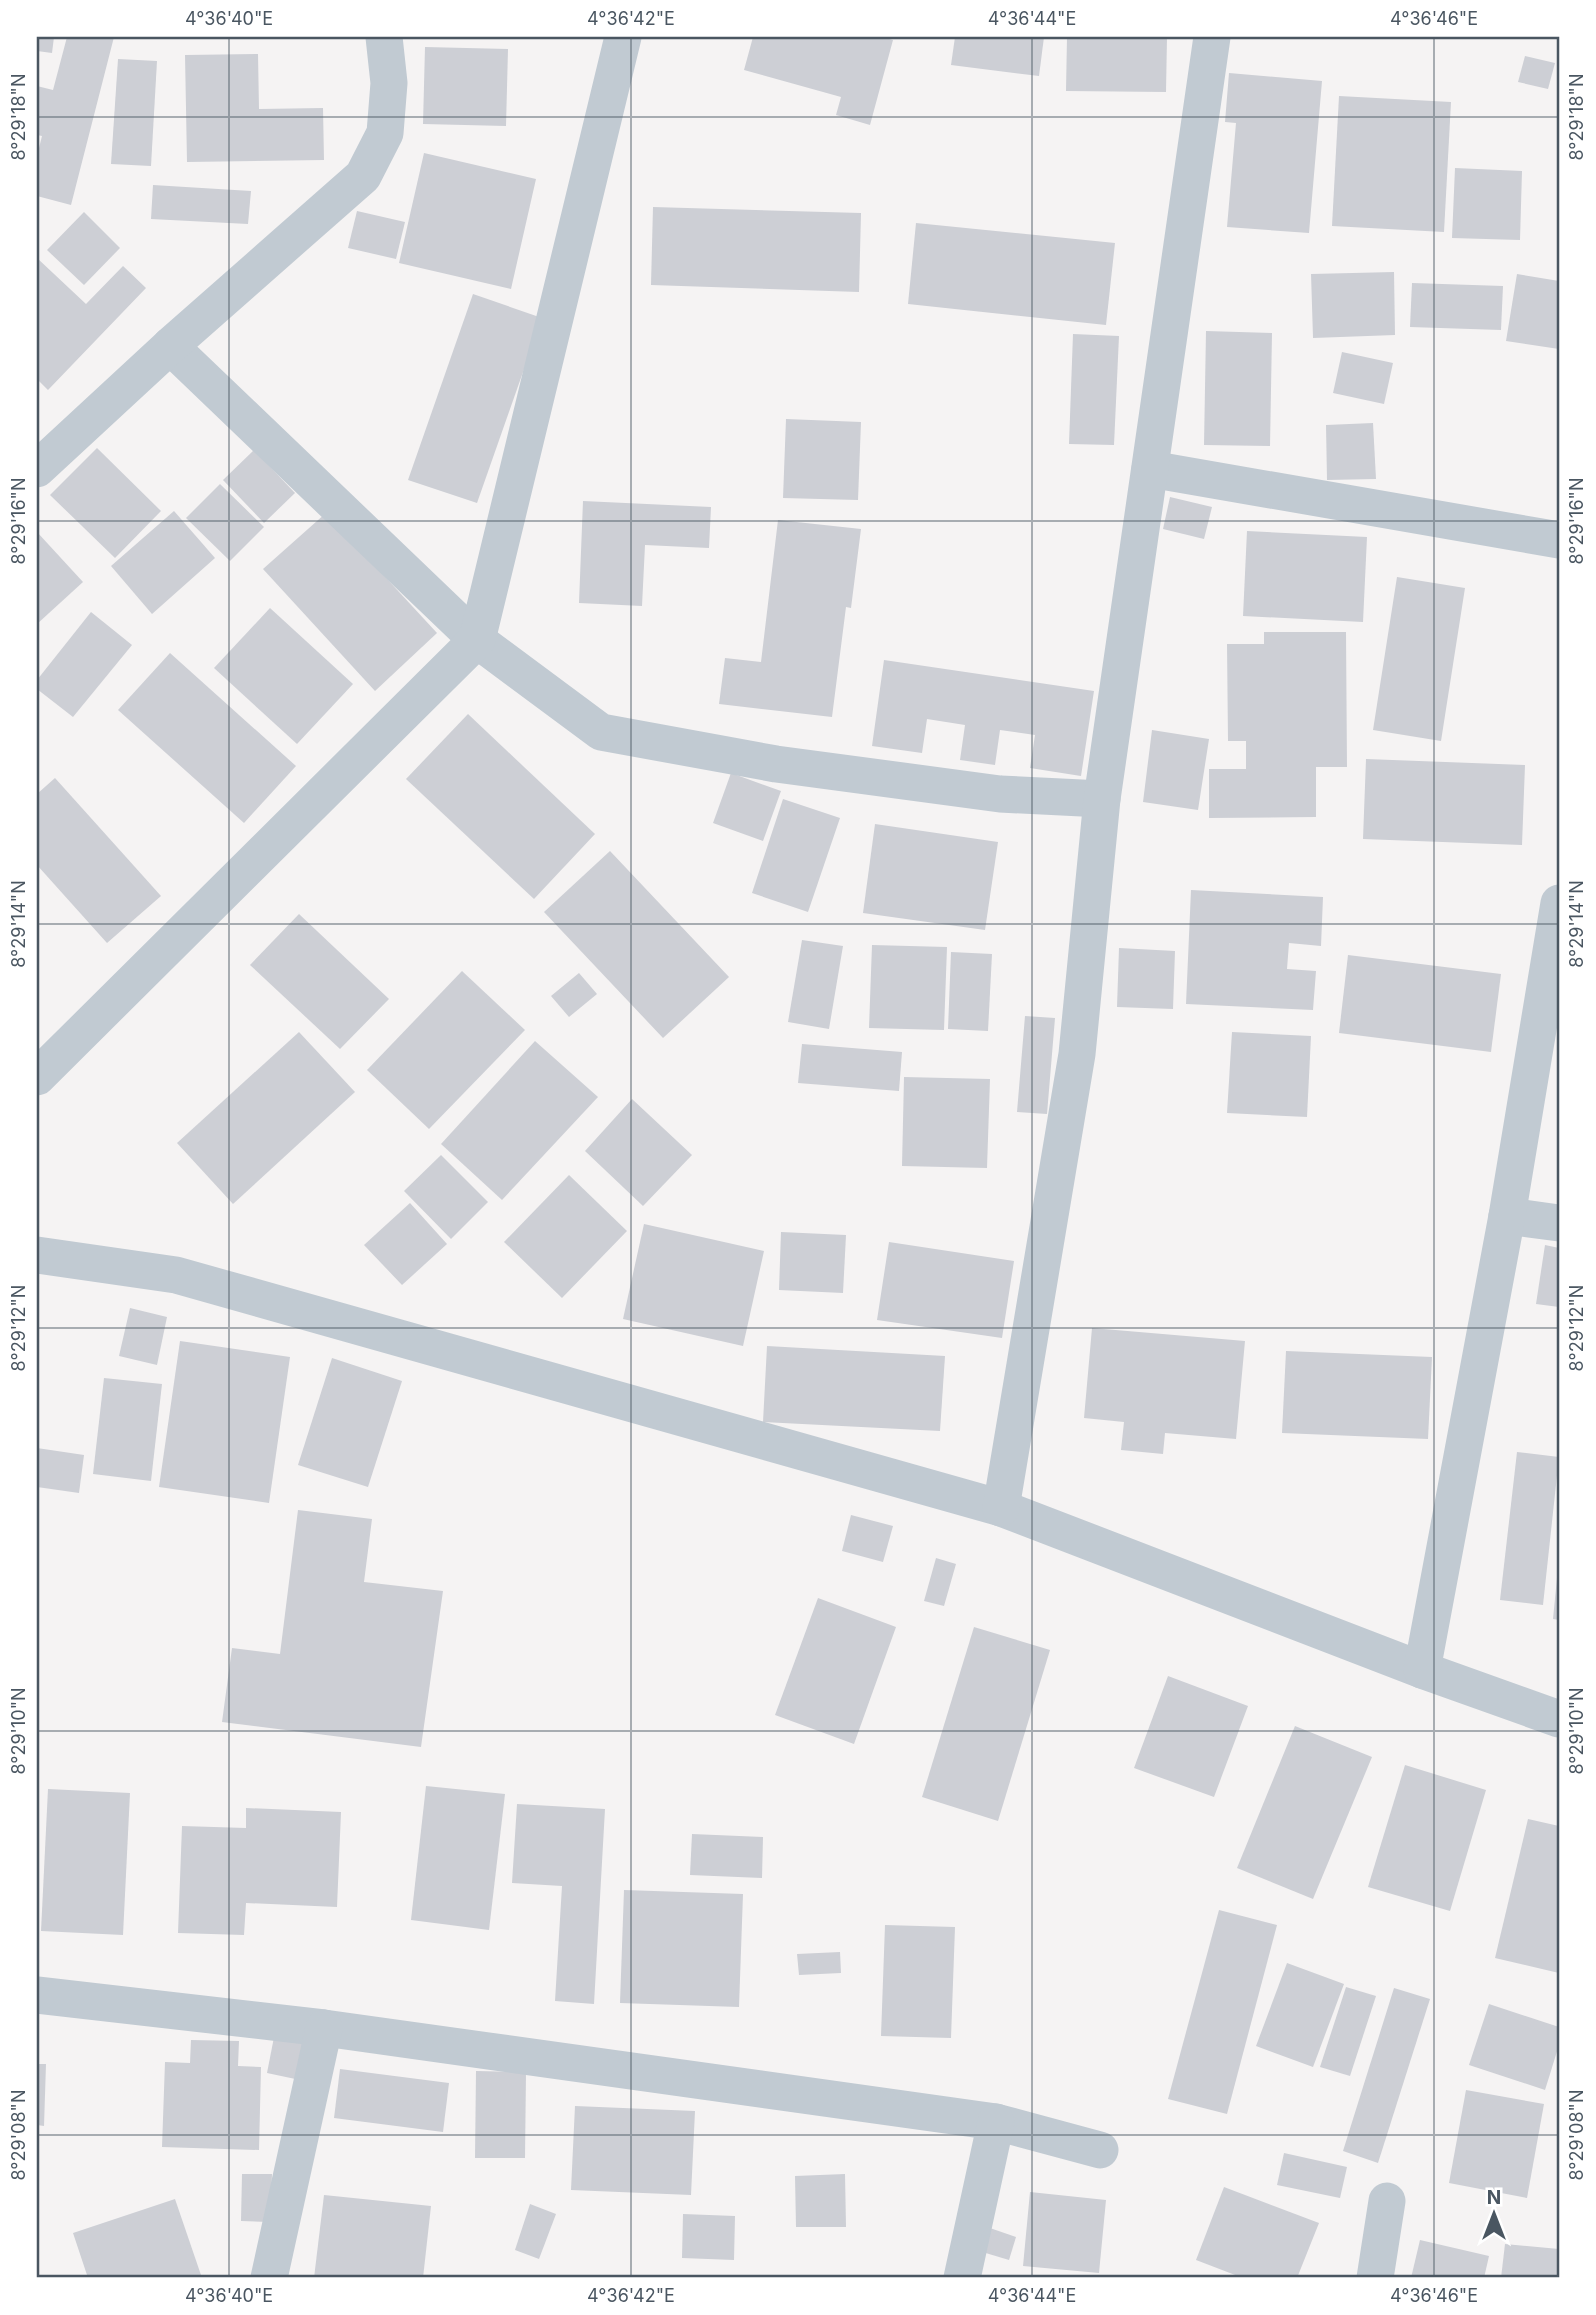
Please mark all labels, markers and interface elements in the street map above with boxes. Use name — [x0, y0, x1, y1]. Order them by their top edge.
text: 4°36'40"E — [185, 8, 273, 29]
text: 4°36'42"E — [587, 8, 675, 29]
text: 4°36'44"E — [988, 8, 1076, 29]
text: 4°36'46"E — [1390, 8, 1478, 29]
text: 8°29'18"N — [8, 73, 29, 161]
text: 8°29'18"N — [1566, 73, 1587, 161]
text: 8°29'16"N — [8, 477, 29, 565]
text: 8°29'16"N — [1566, 477, 1587, 565]
text: 8°29'14"N — [8, 880, 29, 968]
text: 8°29'14"N — [1566, 880, 1587, 968]
text: 8°29'12"N — [8, 1285, 29, 1371]
text: 8°29'12"N — [1566, 1285, 1587, 1371]
text: 8°29'10"N — [8, 1687, 29, 1775]
text: 8°29'10"N — [1566, 1687, 1587, 1775]
text: 8°29'08"N — [8, 2089, 29, 2181]
text: 8°29'08"N — [1566, 2089, 1587, 2181]
north arrow — [1460, 2178, 1530, 2248]
text: N — [1487, 2186, 1501, 2209]
text: 4°36'40"E — [185, 2285, 273, 2306]
text: 4°36'42"E — [587, 2285, 675, 2306]
text: 4°36'44"E — [988, 2285, 1076, 2306]
text: 4°36'46"E — [1390, 2285, 1478, 2306]

